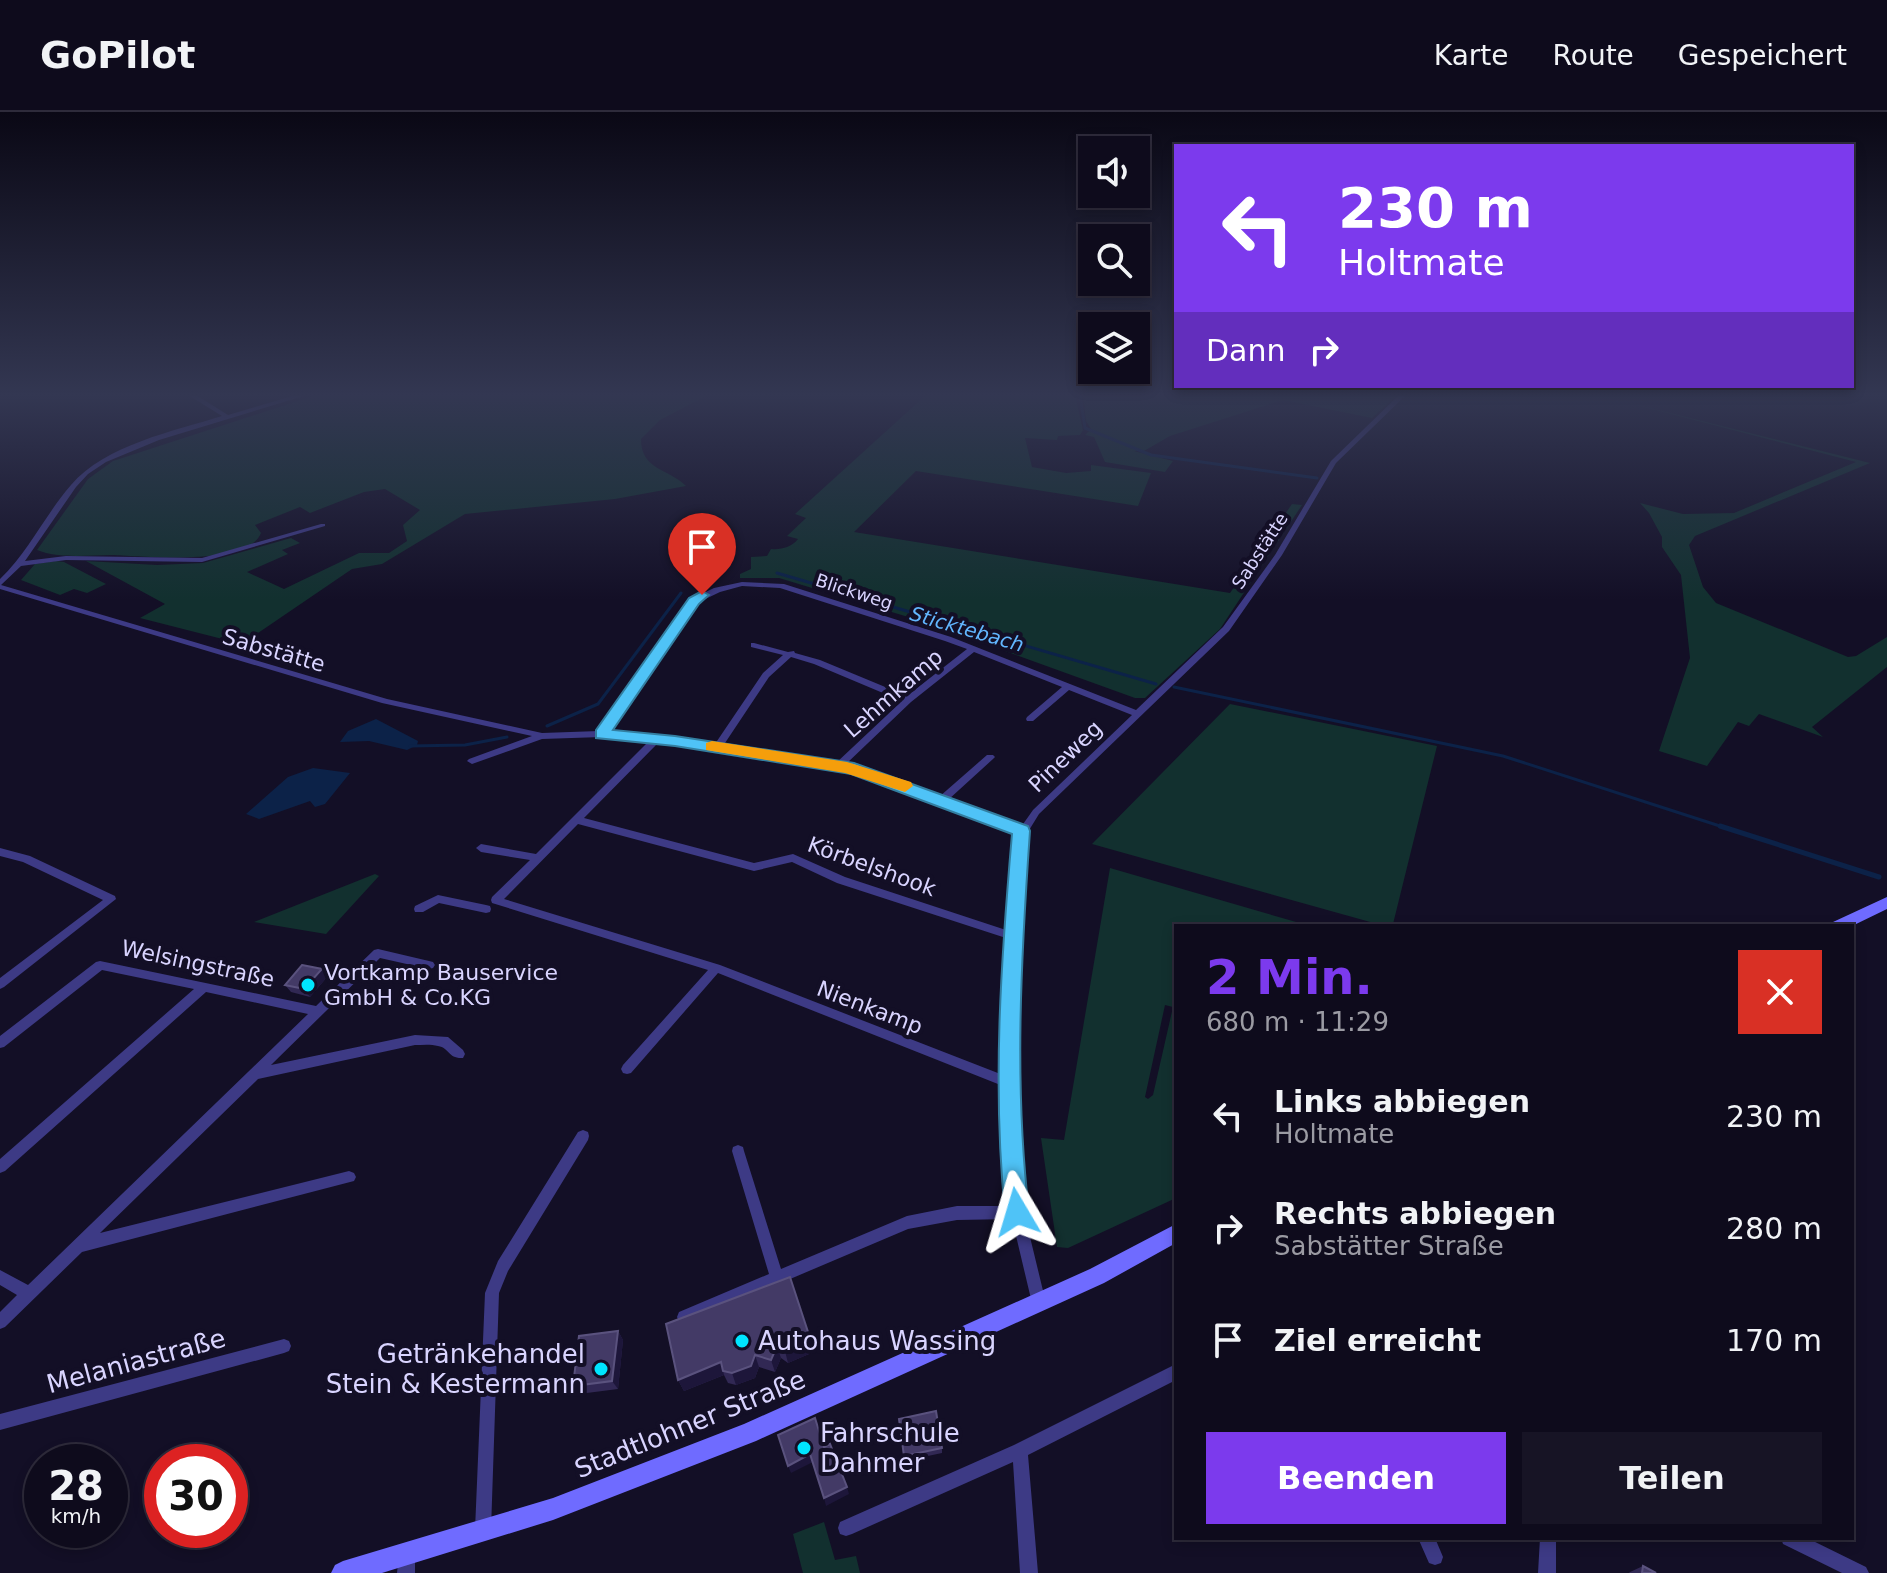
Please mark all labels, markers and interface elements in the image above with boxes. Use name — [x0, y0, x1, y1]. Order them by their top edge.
text: GoPilot — [40, 33, 195, 77]
text: Karte — [1434, 39, 1509, 72]
text: Route — [1553, 39, 1634, 72]
text: Gespeichert — [1678, 39, 1847, 72]
map controls — [1078, 136, 1150, 384]
button: sound — [1078, 136, 1150, 208]
text: 230 m — [1338, 175, 1533, 240]
icon: left — [1206, 176, 1310, 280]
button: search — [1078, 224, 1150, 296]
text: Holtmate — [1338, 242, 1505, 283]
button: layers — [1078, 312, 1150, 384]
icon: right — [1302, 328, 1346, 372]
text: Dann — [1206, 333, 1286, 368]
street label: Sabstätte — [1227, 509, 1292, 593]
pin — [668, 513, 736, 595]
icon: arrive — [680, 525, 724, 569]
street label: Blickweg — [813, 569, 895, 614]
water label: Sticktebach — [907, 601, 1027, 657]
street label: Sabstätte — [220, 624, 328, 677]
street label: Lehmkamp — [839, 644, 948, 743]
street label: Pineweg — [1024, 715, 1107, 797]
street label: Körbelshook — [804, 832, 940, 901]
street label: Welsingstraße — [119, 935, 277, 992]
text: 2 Min. — [1206, 949, 1373, 1005]
button: close — [1738, 950, 1822, 1034]
place label: Vortkamp Bauservice GmbH & Co.KG — [324, 960, 558, 1010]
marker: Vortkamp Bauservice GmbH & Co.KG — [299, 976, 317, 994]
street label: Nienkamp — [813, 976, 926, 1039]
text: 680 m · 11:29 — [1206, 1007, 1389, 1037]
text: Links abbiegen — [1274, 1084, 1530, 1119]
icon: left — [1206, 1094, 1250, 1138]
text: 230 m — [1726, 1099, 1822, 1134]
text: Holtmate — [1274, 1119, 1394, 1149]
position arrow — [975, 1170, 1059, 1254]
text: Rechts abbiegen — [1274, 1196, 1556, 1231]
icon: right — [1206, 1206, 1250, 1250]
text: 280 m — [1726, 1211, 1822, 1246]
text: Sabstätter Straße — [1274, 1231, 1504, 1261]
icon: arrive — [1206, 1318, 1250, 1362]
street label: Melaniastraße — [43, 1323, 229, 1399]
text: Ziel erreicht — [1274, 1323, 1481, 1358]
text: 170 m — [1726, 1323, 1822, 1358]
place label: Autohaus Wassing — [758, 1326, 996, 1356]
marker: Autohaus Wassing — [733, 1332, 751, 1350]
place label: Getränkehandel Stein & Kestermann — [326, 1339, 585, 1399]
marker: Getränkehandel Stein & Kestermann — [592, 1360, 610, 1378]
street label: Stadtlohner Straße — [570, 1364, 810, 1484]
place label: Fahrschule Dahmer — [820, 1418, 960, 1478]
button: Beenden — [1206, 1432, 1506, 1524]
button: Teilen — [1522, 1432, 1822, 1524]
marker: Fahrschule Dahmer — [795, 1439, 813, 1457]
speed limit sign: 30 — [144, 1444, 248, 1548]
text: 28 — [48, 1463, 104, 1509]
text: km/h — [51, 1504, 101, 1528]

